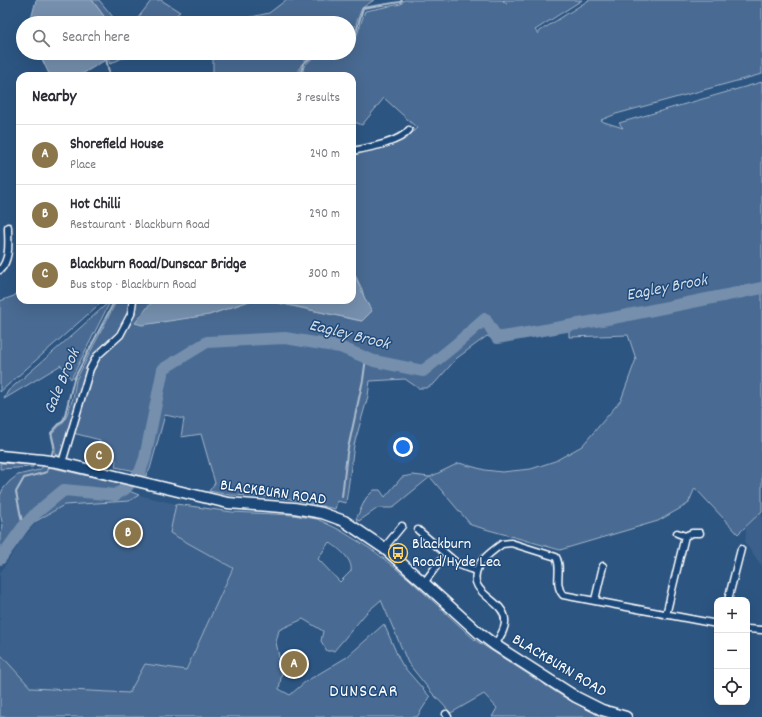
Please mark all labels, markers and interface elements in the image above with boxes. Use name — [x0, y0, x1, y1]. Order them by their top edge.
search box — [16, 16, 356, 60]
icon: search — [30, 27, 52, 49]
text: Search here — [62, 27, 130, 49]
text: Nearby — [32, 86, 76, 110]
text: 3 results — [296, 89, 340, 108]
text: Shorefield House — [70, 134, 164, 156]
text: A — [41, 145, 49, 164]
text: 240 m — [310, 145, 340, 164]
text: Place — [70, 156, 96, 175]
text: Hot Chilli — [70, 194, 120, 216]
text: B — [42, 205, 48, 224]
text: 290 m — [309, 205, 340, 224]
text: Restaurant · Blackburn Road — [70, 216, 210, 235]
text: Blackburn Road/Dunscar Bridge — [70, 254, 246, 276]
text: C — [42, 265, 48, 284]
text: 300 m — [308, 265, 340, 284]
water label: Eagley Brook — [625, 269, 711, 309]
text: Bus stop · Blackburn Road — [70, 276, 196, 295]
water label: Eagley Brook — [306, 314, 394, 358]
water label: Gale Brook — [39, 344, 88, 418]
your location — [393, 437, 413, 457]
pin: C — [86, 441, 112, 471]
street label: BLACKBURN ROAD — [219, 474, 327, 512]
pin: B — [115, 518, 141, 548]
place label: Blackburn Road/Hyde Lea — [412, 533, 501, 574]
bus stop icon: Blackburn Road/Hyde Lea — [387, 542, 409, 564]
map controls — [714, 597, 750, 705]
button: + — [714, 597, 750, 633]
street label: BLACKBURN ROAD — [507, 629, 611, 703]
button: − — [714, 633, 750, 669]
pin: A — [281, 649, 307, 679]
button: locate — [714, 669, 750, 705]
district label: DUNSCAR — [329, 680, 399, 705]

